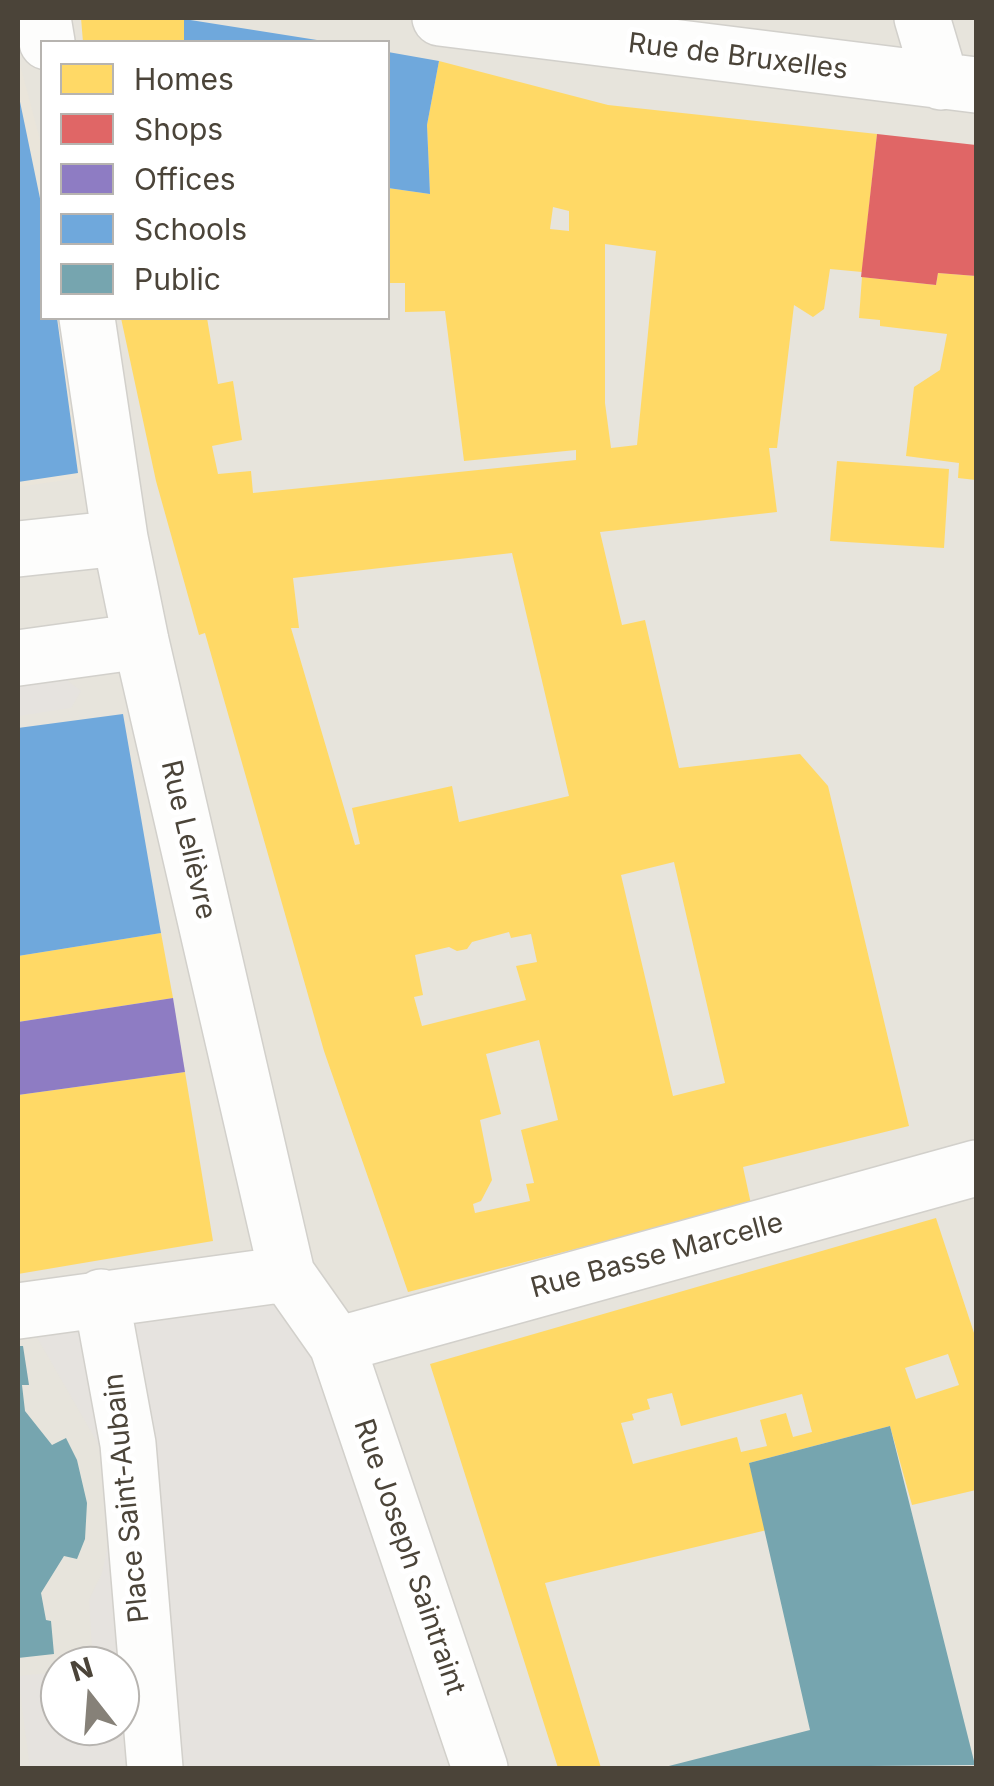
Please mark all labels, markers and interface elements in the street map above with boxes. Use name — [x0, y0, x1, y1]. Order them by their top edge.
street label: Rue de Bruxelles — [626, 27, 850, 87]
legend — [40, 40, 390, 320]
text: Homes — [134, 61, 234, 97]
text: Shops — [134, 111, 223, 147]
text: Offices — [134, 161, 236, 197]
text: Schools — [134, 211, 247, 247]
text: Public — [134, 261, 221, 297]
street label: Rue Lelièvre — [153, 757, 223, 923]
street label: Rue Basse Marcelle — [527, 1206, 787, 1306]
street label: Place Saint-Aubain — [97, 1372, 157, 1624]
street label: Rue Joseph Saintraint — [346, 1415, 472, 1699]
north arrow — [40, 1646, 140, 1746]
text: N — [67, 1650, 97, 1689]

